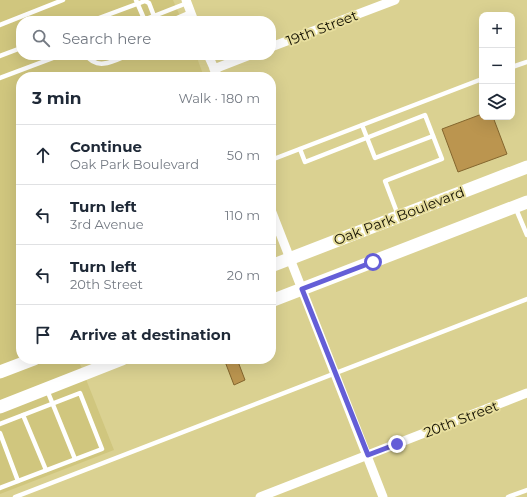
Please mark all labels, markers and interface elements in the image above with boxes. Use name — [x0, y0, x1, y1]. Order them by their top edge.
street label: 19th Street — [284, 6, 360, 50]
map controls — [479, 12, 515, 120]
button: + — [479, 12, 515, 48]
search box — [16, 16, 276, 60]
icon: search — [30, 27, 52, 49]
text: Search here — [62, 29, 151, 48]
button: − — [479, 48, 515, 84]
button: layers — [479, 84, 515, 120]
text: 3 min — [32, 88, 82, 108]
text: Walk · 180 m — [178, 90, 260, 106]
text: Continue — [70, 137, 142, 156]
icon: ahead — [32, 144, 54, 166]
text: 50 m — [227, 147, 260, 163]
text: Oak Park Boulevard — [70, 156, 199, 172]
street label: Oak Park Boulevard — [331, 183, 467, 249]
text: Turn left — [70, 197, 137, 216]
icon: left — [32, 204, 54, 226]
text: 110 m — [225, 207, 260, 223]
text: 3rd Avenue — [70, 216, 144, 232]
route start — [364, 253, 382, 271]
text: Turn left — [70, 257, 137, 276]
icon: left — [32, 264, 54, 286]
text: 20 m — [227, 267, 260, 283]
text: 20th Street — [70, 276, 143, 292]
icon: arrive — [32, 324, 54, 346]
text: Arrive at destination — [70, 325, 231, 344]
street label: 20th Street — [421, 396, 501, 441]
route end — [388, 435, 406, 453]

